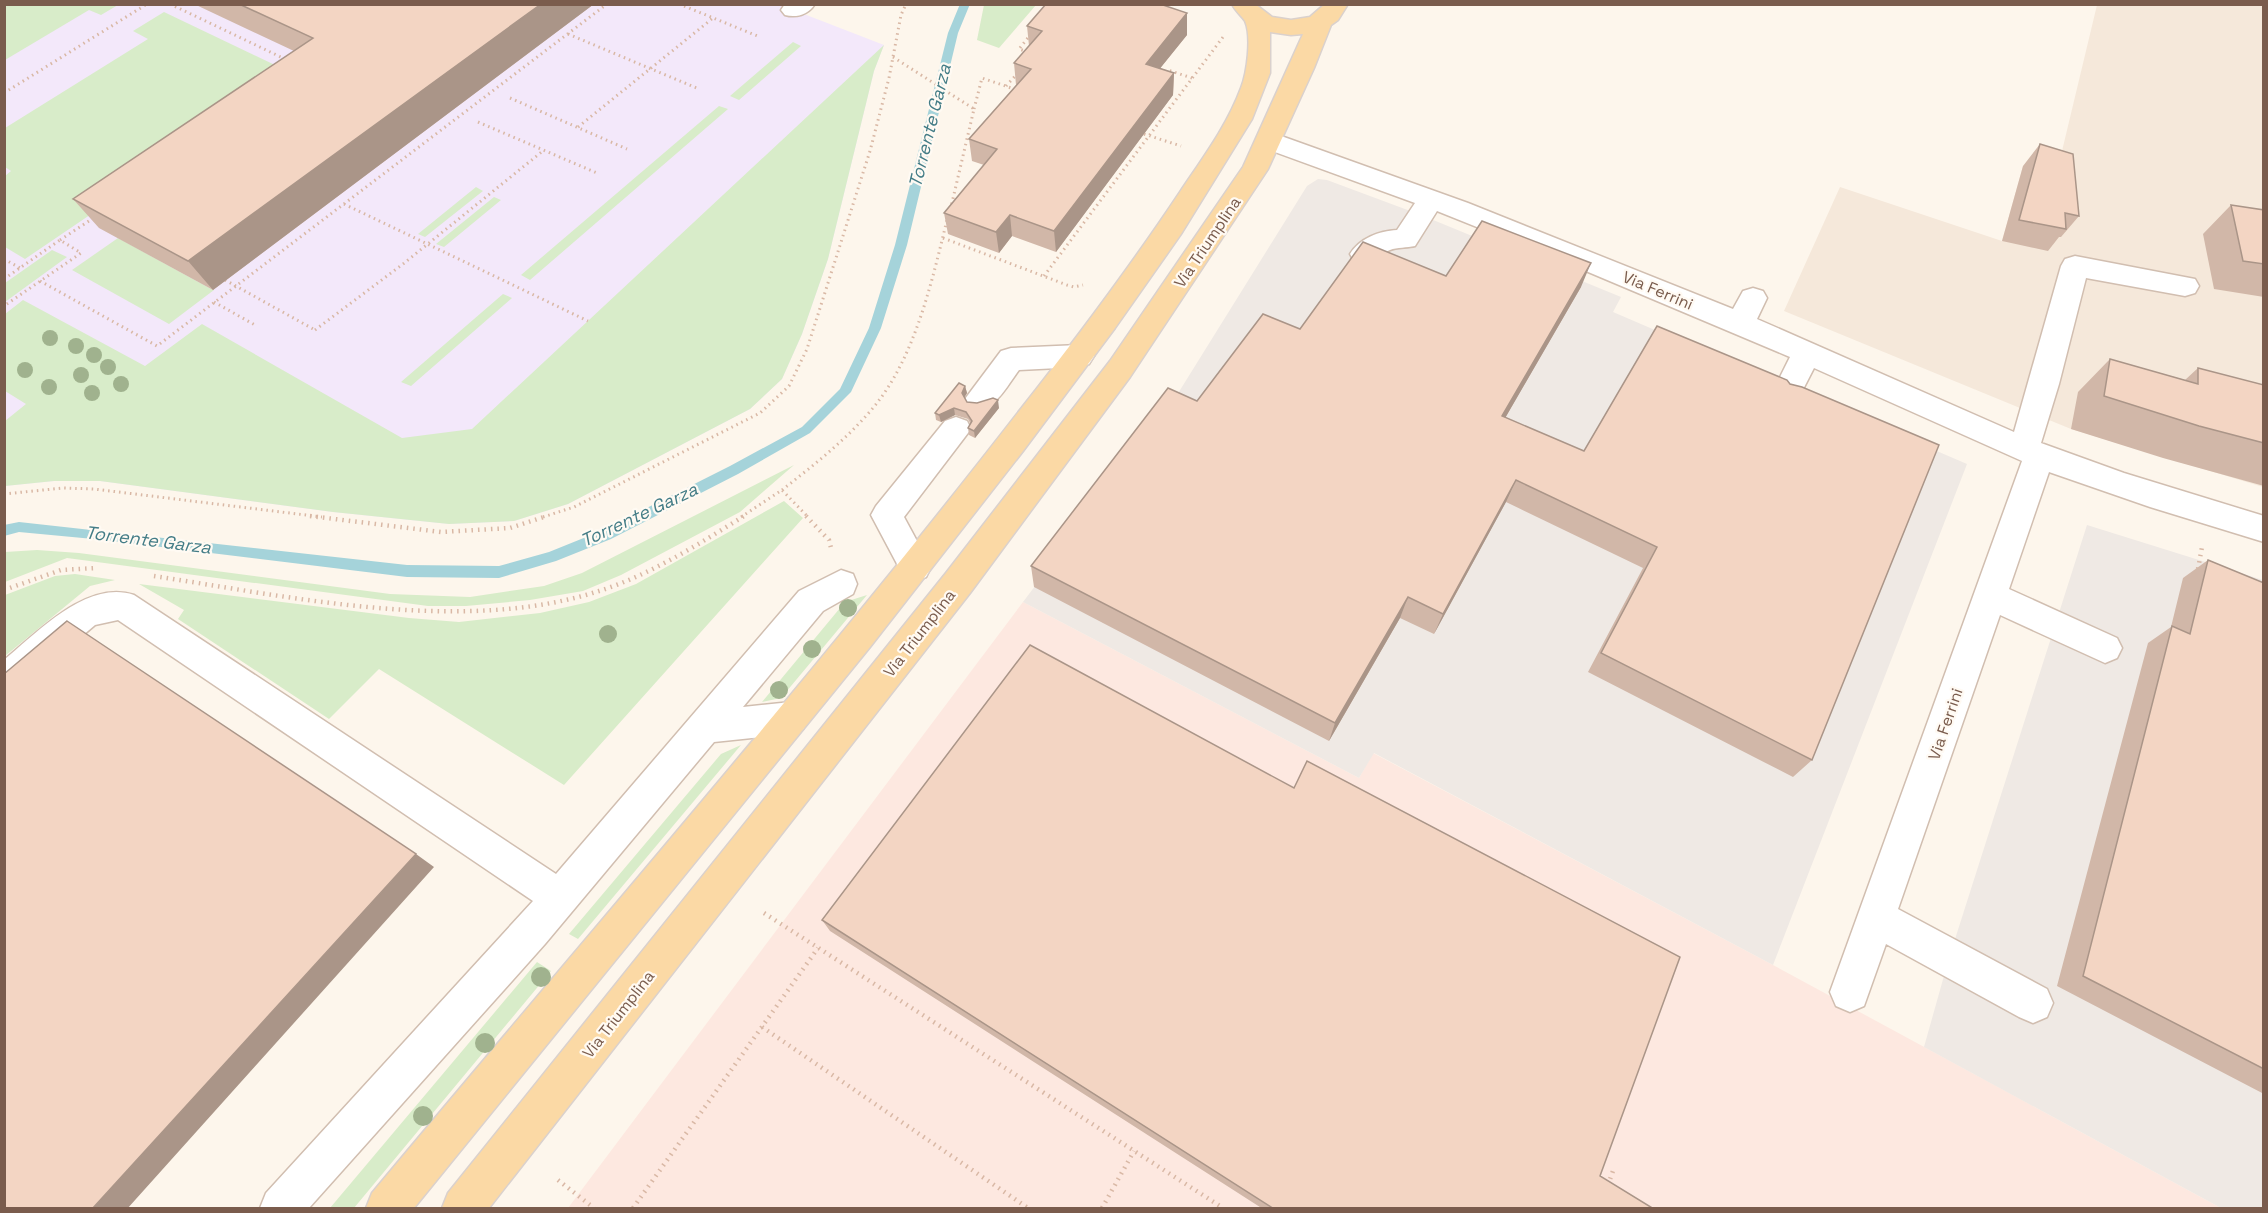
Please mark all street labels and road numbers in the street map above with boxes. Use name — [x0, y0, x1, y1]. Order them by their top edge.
street label: Via Triumplina — [1169, 193, 1246, 292]
street label: Via Ferrini — [1619, 266, 1696, 315]
street label: Via Triumplina — [879, 585, 960, 681]
street label: Via Ferrini — [1923, 685, 1968, 763]
street label: Via Triumplina — [578, 966, 659, 1062]

